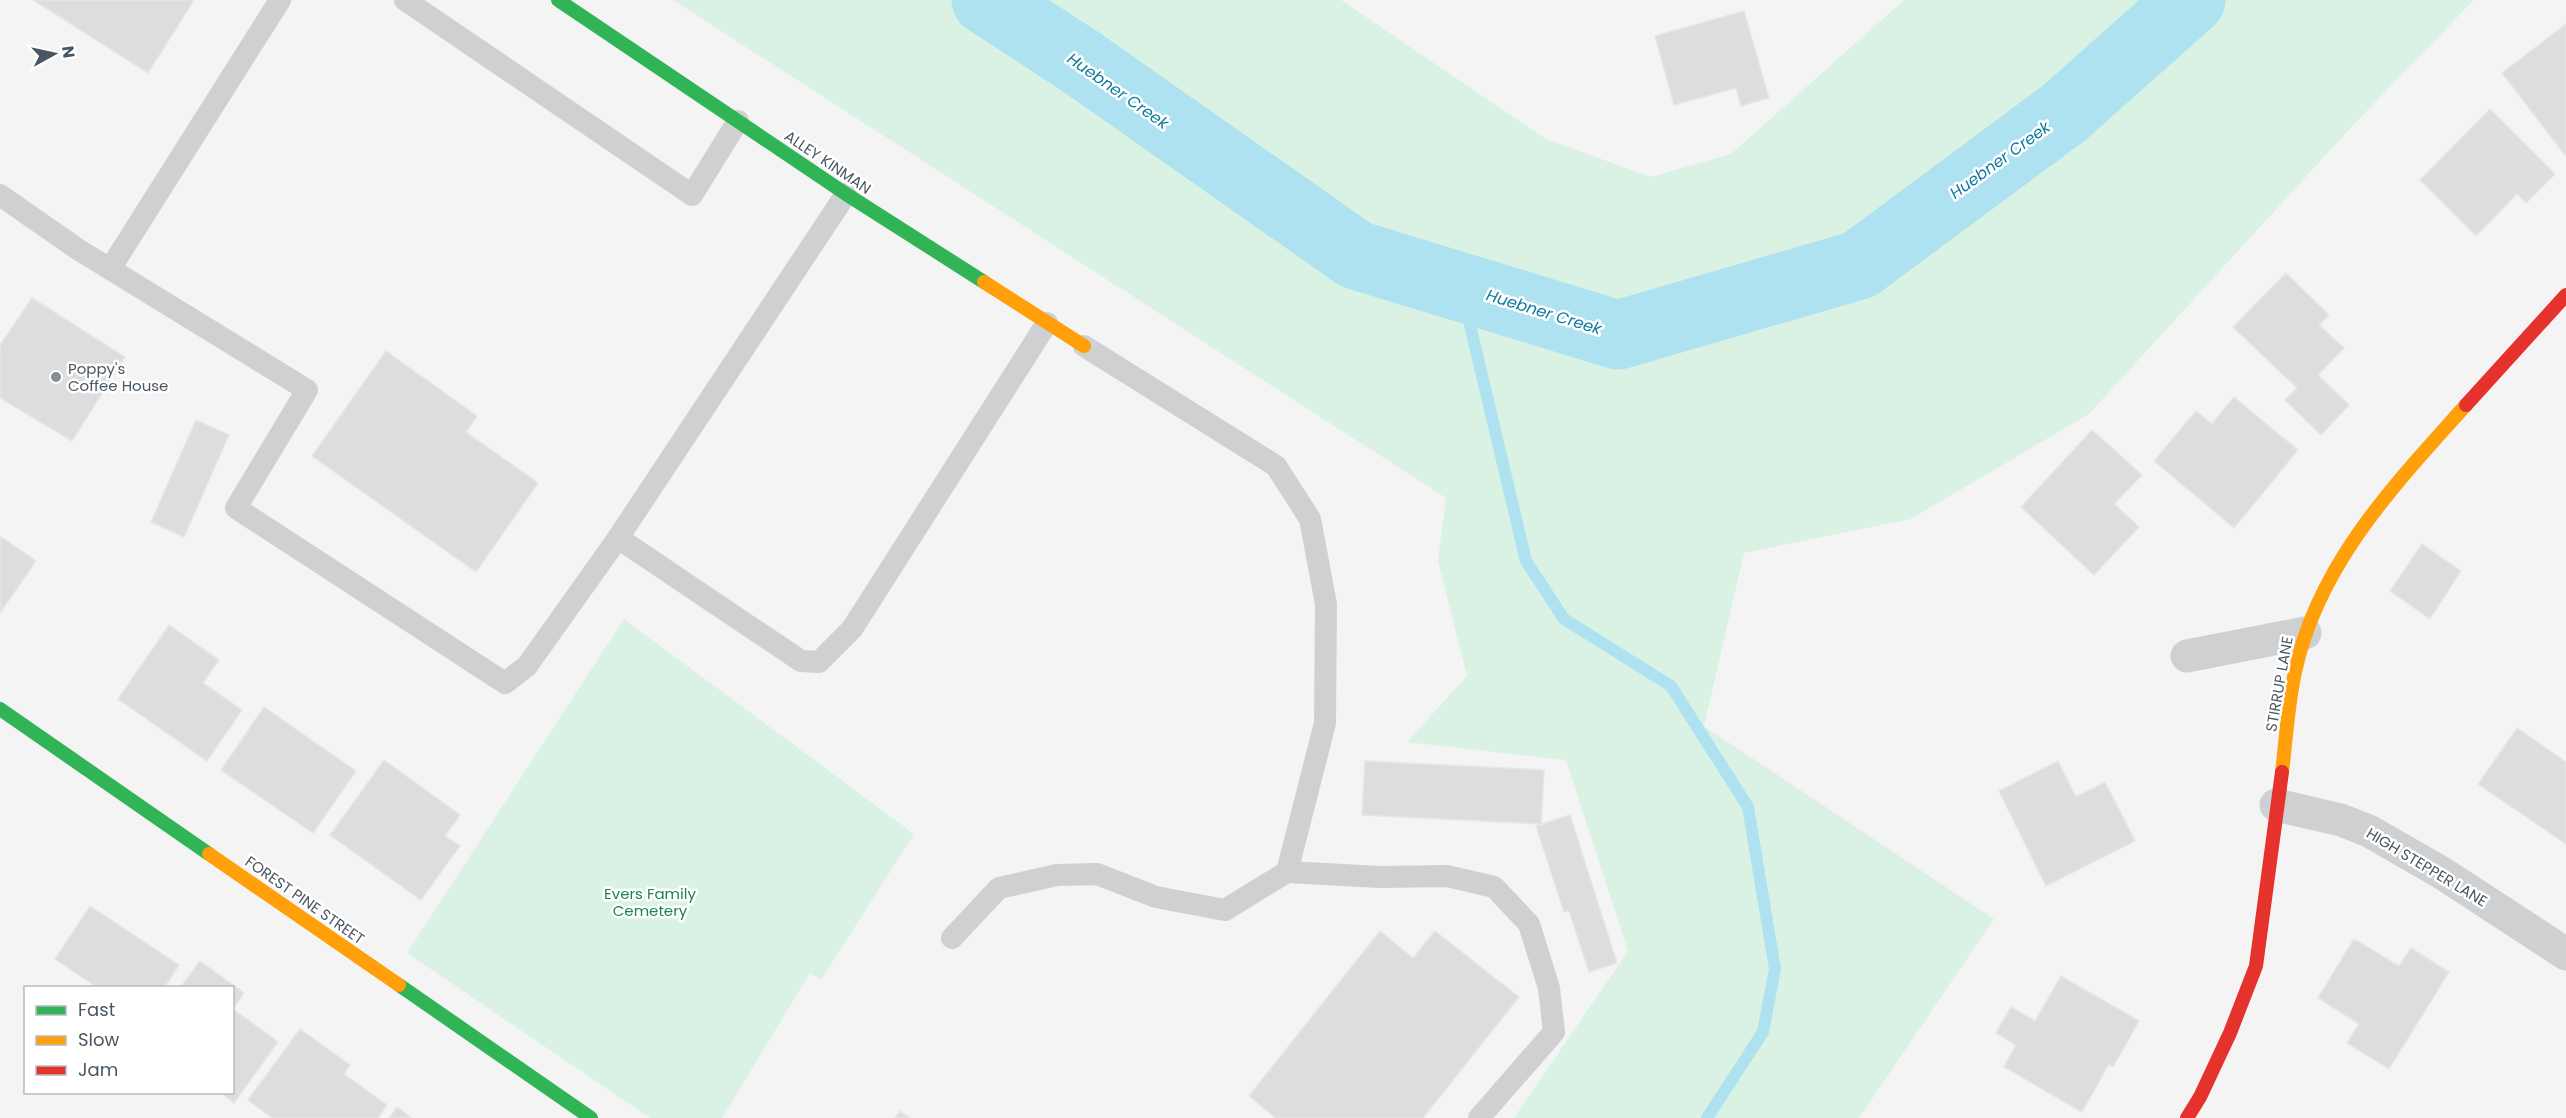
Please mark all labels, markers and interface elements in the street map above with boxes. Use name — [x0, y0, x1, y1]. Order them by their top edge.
north arrow — [24, 24, 84, 84]
text: N — [56, 44, 81, 60]
water label: Huebner Creek — [1063, 47, 1174, 135]
water label: Huebner Creek — [1945, 115, 2056, 204]
street label: ALLEY KINMAN — [781, 125, 875, 199]
water label: Huebner Creek — [1484, 284, 1605, 341]
place label: Poppy's Coffee House — [68, 358, 168, 396]
marker: Poppy's Coffee House — [49, 370, 63, 384]
street label: STIRRUP LANE — [2260, 635, 2298, 733]
street label: HIGH STEPPER LANE — [2363, 823, 2491, 911]
street label: FOREST PINE STREET — [241, 851, 369, 949]
park label: Evers Family Cemetery — [604, 883, 696, 921]
legend — [24, 986, 234, 1094]
text: Fast — [78, 997, 115, 1022]
text: Slow — [78, 1027, 120, 1052]
text: Jam — [78, 1057, 118, 1082]

